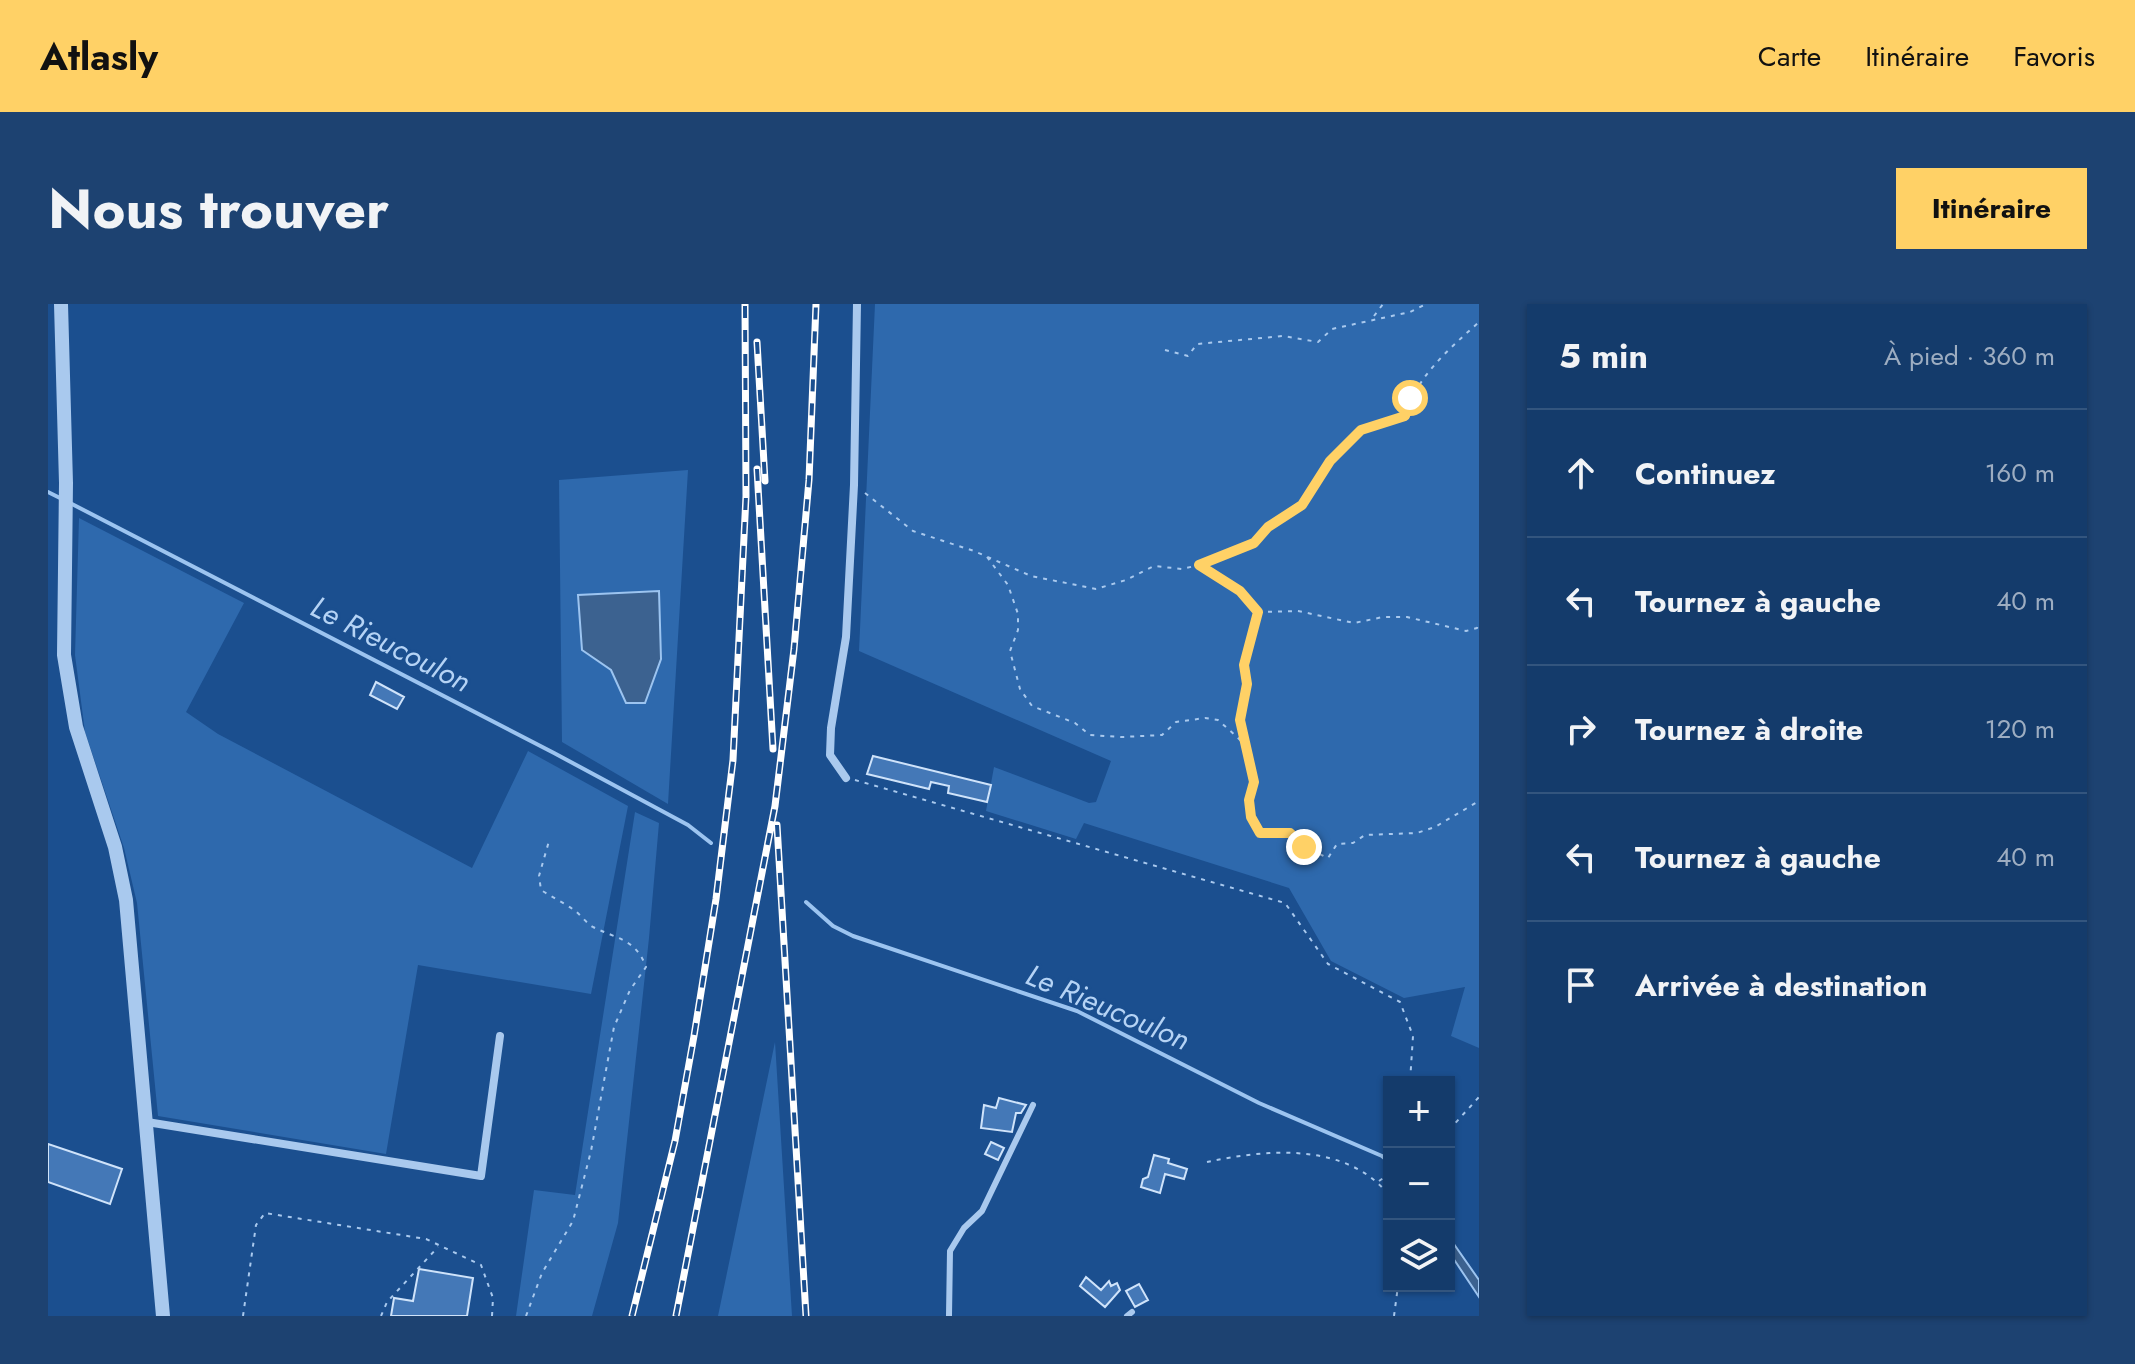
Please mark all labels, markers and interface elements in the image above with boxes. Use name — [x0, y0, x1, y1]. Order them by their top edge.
text: Atlasly — [40, 29, 158, 84]
text: Carte — [1758, 36, 1821, 77]
text: Itinéraire — [1865, 36, 1969, 77]
text: Favoris — [2013, 36, 2095, 77]
text: Nous trouver — [48, 168, 389, 249]
button: Itinéraire — [1896, 168, 2087, 249]
text: 5 min — [1559, 332, 1648, 381]
text: À pied · 360 m — [1884, 337, 2055, 375]
route start — [1392, 380, 1428, 416]
icon: ahead — [1559, 451, 1603, 495]
text: Continuez — [1635, 452, 1776, 495]
text: 160 m — [1985, 454, 2055, 492]
icon: left — [1559, 579, 1603, 623]
text: Tournez à gauche — [1635, 580, 1881, 623]
text: 40 m — [1996, 582, 2055, 620]
water label: Le Rieucoulon — [304, 585, 478, 703]
icon: right — [1559, 707, 1603, 751]
text: Tournez à droite — [1635, 708, 1863, 751]
text: 120 m — [1985, 710, 2055, 748]
route end — [1286, 829, 1322, 865]
icon: left — [1559, 835, 1603, 879]
text: Tournez à gauche — [1635, 836, 1881, 879]
text: 40 m — [1996, 838, 2055, 876]
water label: Le Rieucoulon — [1019, 953, 1197, 1061]
icon: arrive — [1559, 963, 1603, 1007]
text: Arrivée à destination — [1635, 964, 1927, 1007]
map controls — [1383, 1076, 1455, 1292]
button: + — [1383, 1076, 1455, 1148]
button: − — [1383, 1148, 1455, 1220]
button: layers — [1383, 1220, 1455, 1292]

